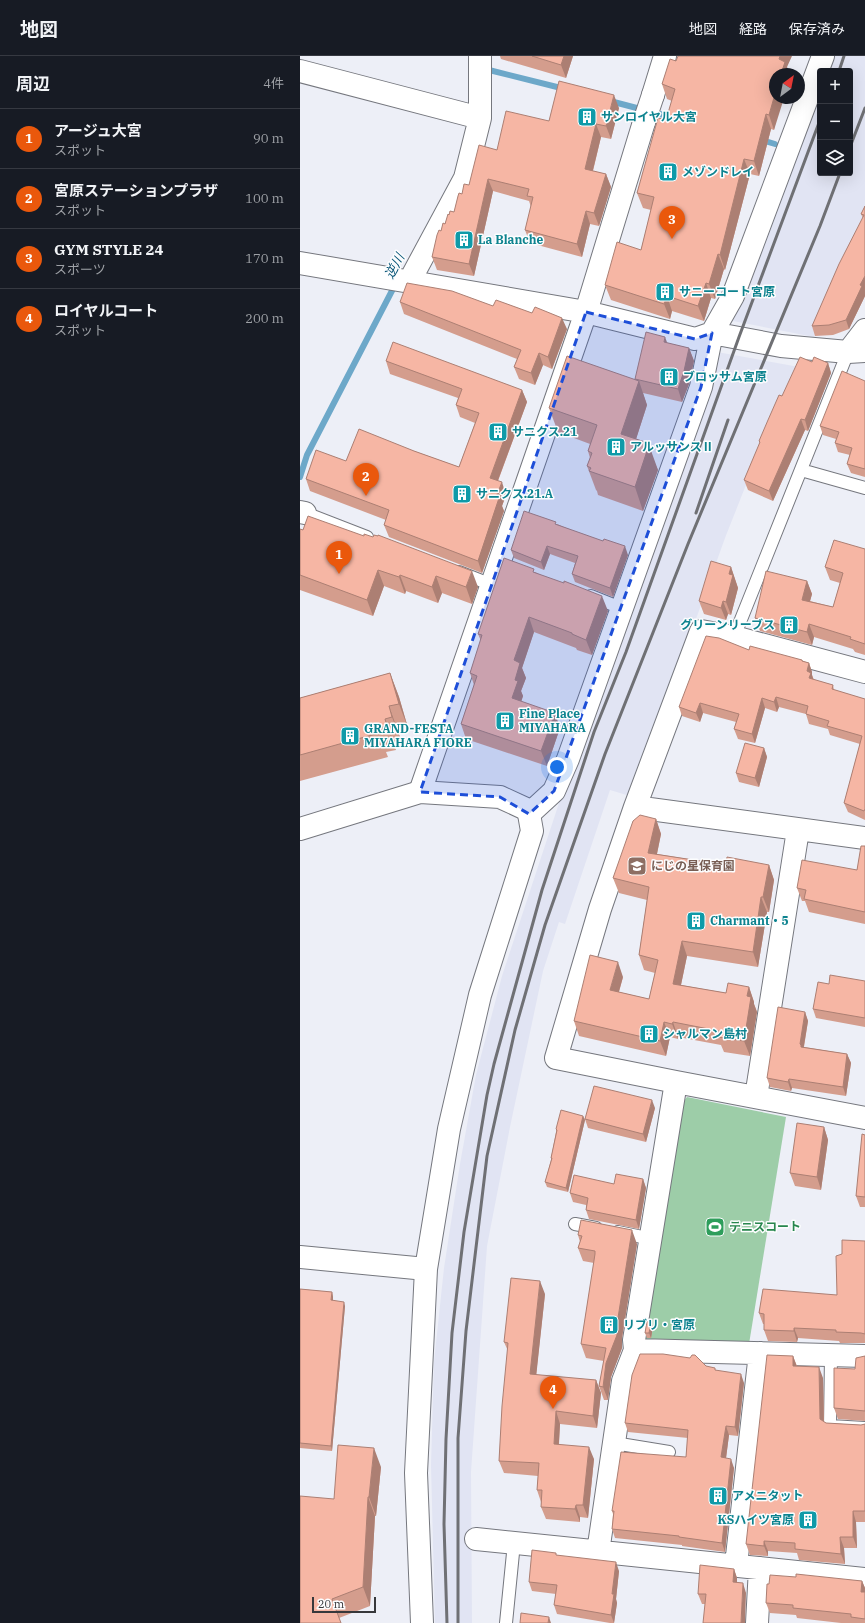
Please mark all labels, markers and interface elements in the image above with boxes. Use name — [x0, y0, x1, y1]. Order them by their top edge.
text: 地図 — [20, 17, 58, 41]
text: 地図 — [689, 20, 717, 38]
text: 経路 — [739, 20, 767, 38]
text: 保存済み — [789, 20, 845, 38]
north arrow — [769, 68, 805, 104]
map controls — [817, 68, 853, 176]
button: + — [817, 68, 853, 104]
text: 周辺 — [16, 73, 50, 95]
text: 4件 — [263, 75, 284, 92]
button: − — [817, 104, 853, 140]
building icon: サンロイヤル大宮 — [576, 106, 598, 128]
place label: サンロイヤル大宮 — [601, 109, 697, 124]
text: アージュ大宮 — [54, 121, 142, 140]
text: 1 — [25, 130, 33, 147]
text: 90 m — [253, 130, 284, 147]
button: layers — [817, 140, 853, 176]
text: スポット — [54, 142, 106, 159]
building icon: メゾンドレイ — [657, 161, 679, 183]
place label: メゾンドレイ — [682, 164, 754, 179]
text: 宮原ステーションプラザ — [54, 181, 218, 200]
text: 2 — [25, 190, 33, 207]
text: 100 m — [245, 190, 284, 207]
text: スポット — [54, 202, 106, 219]
pin: 3 — [659, 206, 685, 239]
building icon: La Blanche — [453, 229, 475, 251]
place label: La Blanche — [478, 232, 544, 247]
text: GYM STYLE 24 — [54, 240, 164, 259]
water label: 逆川 — [381, 249, 409, 282]
text: 3 — [25, 250, 33, 267]
text: 170 m — [245, 250, 284, 267]
text: スポーツ — [54, 261, 106, 278]
building icon: サニーコート宮原 — [654, 281, 676, 303]
place label: サニーコート宮原 — [679, 284, 775, 299]
text: ロイヤルコート — [54, 301, 158, 320]
text: 4 — [25, 310, 33, 327]
text: 200 m — [245, 310, 284, 327]
text: スポット — [54, 322, 106, 339]
building icon: ブロッサム宮原 — [658, 366, 680, 388]
place label: ブロッサム宮原 — [683, 369, 767, 384]
building icon: サニクス.21 — [487, 421, 509, 443]
place label: サニクス.21 — [512, 424, 577, 439]
building icon: アルッサンスⅡ — [605, 436, 627, 458]
place label: アルッサンスⅡ — [630, 439, 714, 454]
pin: 2 — [353, 463, 379, 496]
building icon: サニクス.21.A — [451, 483, 473, 505]
place label: サニクス.21.A — [476, 486, 554, 501]
pin: 1 — [326, 541, 352, 574]
building icon: グリーンリーブス — [778, 614, 800, 636]
place label: グリーンリーブス — [680, 617, 775, 632]
place label: Fine Place MIYAHARA — [519, 706, 586, 735]
building icon: Fine Place MIYAHARA — [494, 710, 516, 732]
place label: GRAND-FESTA MIYAHARA FIORE — [364, 721, 472, 750]
building icon: GRAND-FESTA MIYAHARA FIORE — [339, 725, 361, 747]
your location — [547, 757, 567, 777]
school or university icon: にじの星保育園 — [626, 855, 648, 877]
place label: にじの星保育園 — [651, 858, 735, 873]
building icon: Charmant・5 — [685, 910, 707, 932]
place label: Charmant・5 — [710, 913, 789, 928]
building icon: シャルマン島村 — [638, 1023, 660, 1045]
place label: シャルマン島村 — [663, 1026, 747, 1041]
sports icon: テニスコート — [704, 1216, 726, 1238]
place label: テニスコート — [729, 1219, 801, 1234]
building icon: リブリ・宮原 — [598, 1314, 620, 1336]
place label: リブリ・宮原 — [623, 1317, 695, 1332]
pin: 4 — [540, 1376, 566, 1409]
building icon: アメニタット — [707, 1485, 729, 1507]
place label: アメニタット — [732, 1488, 803, 1503]
building icon: KSハイツ宮原 — [797, 1509, 819, 1531]
place label: KSハイツ宮原 — [717, 1512, 794, 1527]
scale bar — [312, 1595, 376, 1614]
text: 20 m — [318, 1597, 344, 1611]

